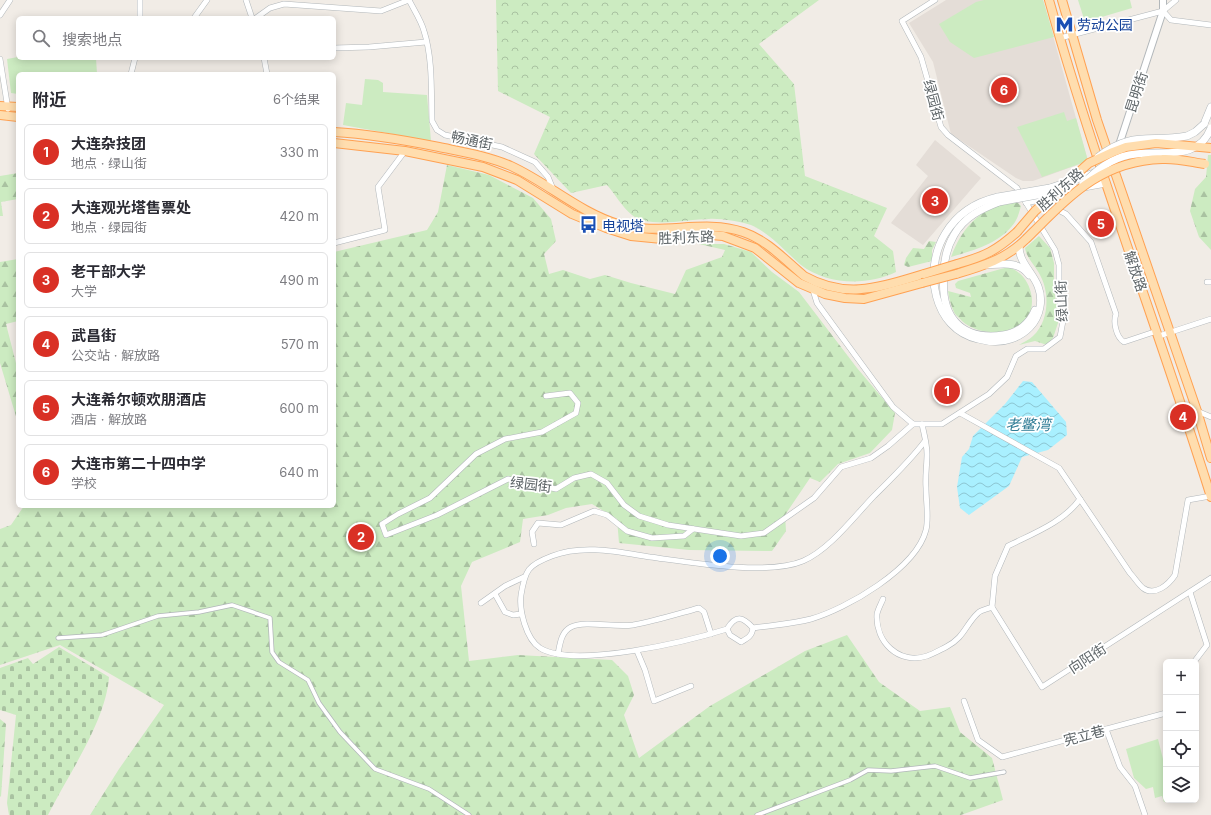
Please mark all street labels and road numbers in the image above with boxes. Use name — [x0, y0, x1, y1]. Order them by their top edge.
street label: 昆明街 — [1121, 69, 1151, 115]
street label: 绿园街 — [920, 78, 948, 122]
street label: 畅通街 — [450, 127, 494, 153]
street label: 胜利东路 — [1034, 164, 1086, 214]
street label: 胜利东路 — [658, 228, 714, 246]
street label: 解放路 — [1121, 248, 1151, 294]
street label: 绿山街 — [1051, 280, 1071, 322]
street label: 绿园街 — [509, 473, 553, 495]
street label: 向阳街 — [1065, 639, 1109, 677]
street label: 宪立巷 — [1062, 721, 1106, 749]

